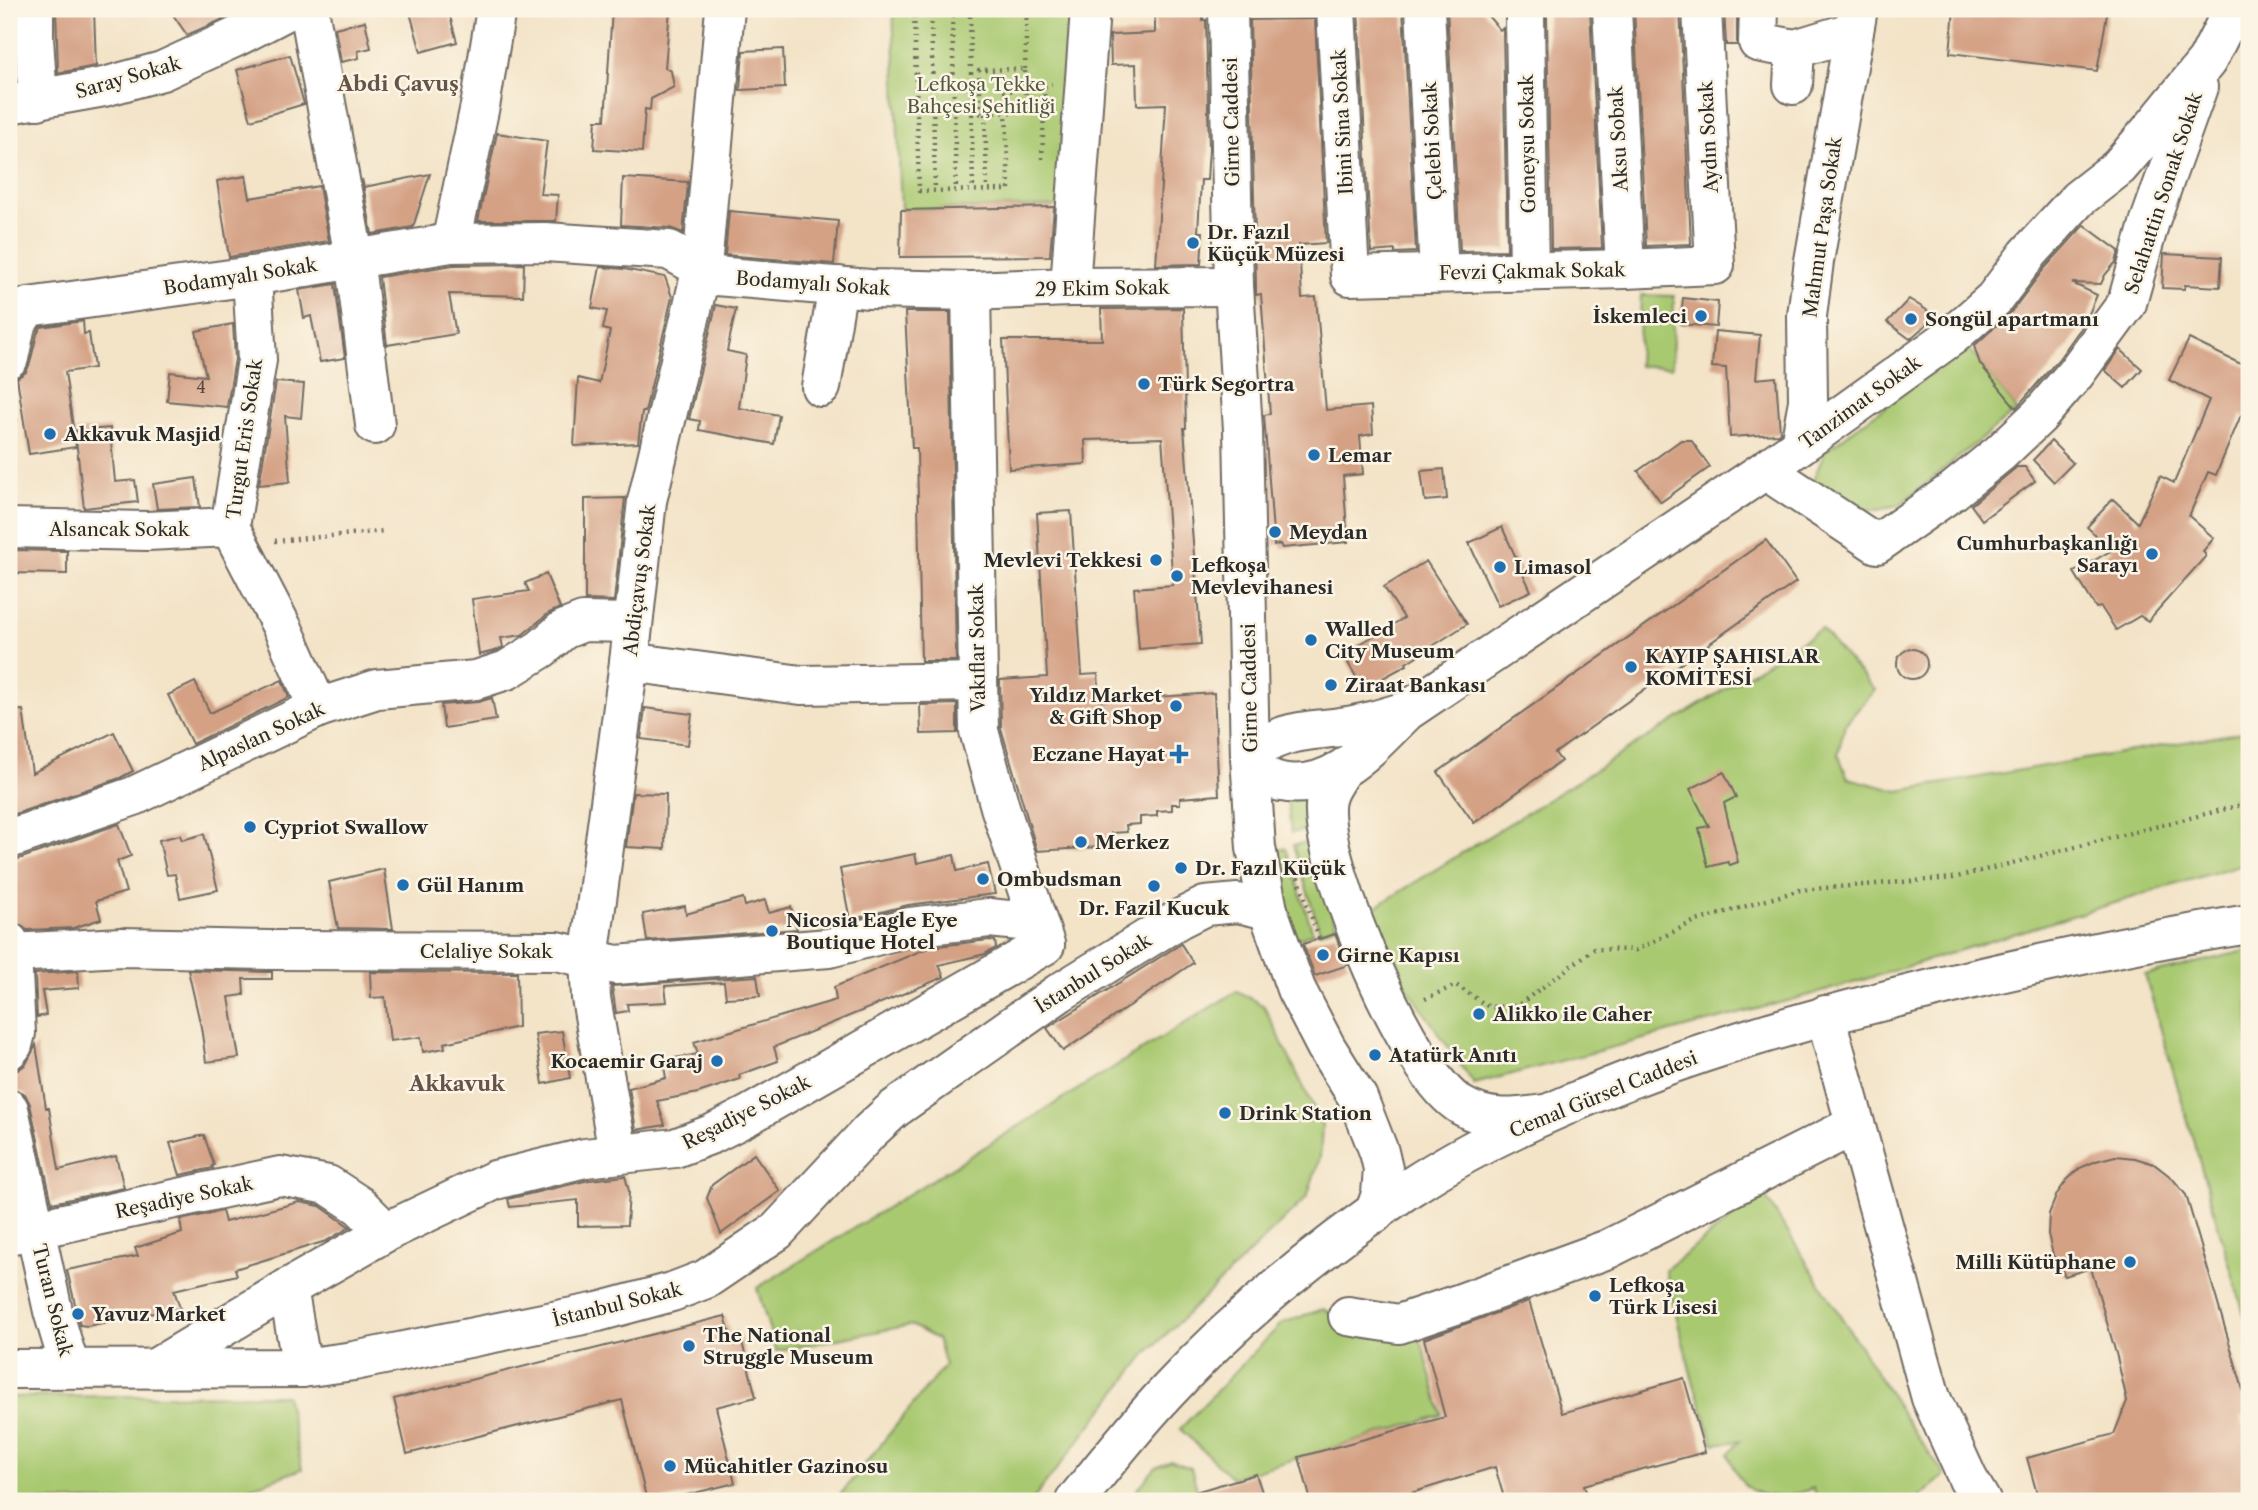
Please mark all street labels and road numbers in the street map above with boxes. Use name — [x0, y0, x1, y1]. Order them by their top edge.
street label: Ibini Sina Sokak — [1327, 48, 1358, 195]
street label: Saray Sokak — [73, 51, 184, 103]
street label: Girne Caddesi — [1219, 57, 1244, 187]
street label: Goneysu Sokak — [1515, 73, 1540, 214]
street label: Aydın Sokak — [1694, 79, 1723, 194]
street label: Çelebi Sokak — [1418, 80, 1447, 201]
street label: Aksu Sobak — [1604, 85, 1633, 193]
street label: Selahattin Sonak Sokak — [2120, 88, 2207, 297]
street label: Mahmut Paşa Sokak — [1798, 134, 1847, 319]
street label: Bodamyalı Sokak — [162, 253, 319, 300]
street label: Fevzi Çakmak Sokak — [1439, 258, 1626, 285]
street label: Bodamyalı Sokak — [735, 267, 892, 300]
street label: 29 Ekim Sokak — [1035, 276, 1170, 301]
street label: Tanzimat Sokak — [1795, 350, 1926, 454]
street label: Turgut Eris Sokak — [222, 356, 267, 521]
street label: Abdiçavuş Sokak — [619, 502, 660, 658]
street label: Alsancak Sokak — [48, 518, 190, 541]
street label: Vakıflar Sokak — [965, 583, 990, 713]
street label: Girne Caddesi — [1237, 623, 1262, 753]
street label: Alpaslan Sokak — [193, 697, 329, 776]
street label: İstanbul Sokak — [1031, 928, 1156, 1018]
street label: Celaliye Sokak — [420, 940, 553, 963]
street label: Cemal Gürsel Caddesi — [1506, 1046, 1701, 1143]
street label: Reşadiye Sokak — [679, 1070, 815, 1155]
street label: Reşadiye Sokak — [113, 1171, 256, 1223]
street label: Turan Sokak — [27, 1242, 78, 1360]
street label: İstanbul Sokak — [550, 1277, 685, 1332]

